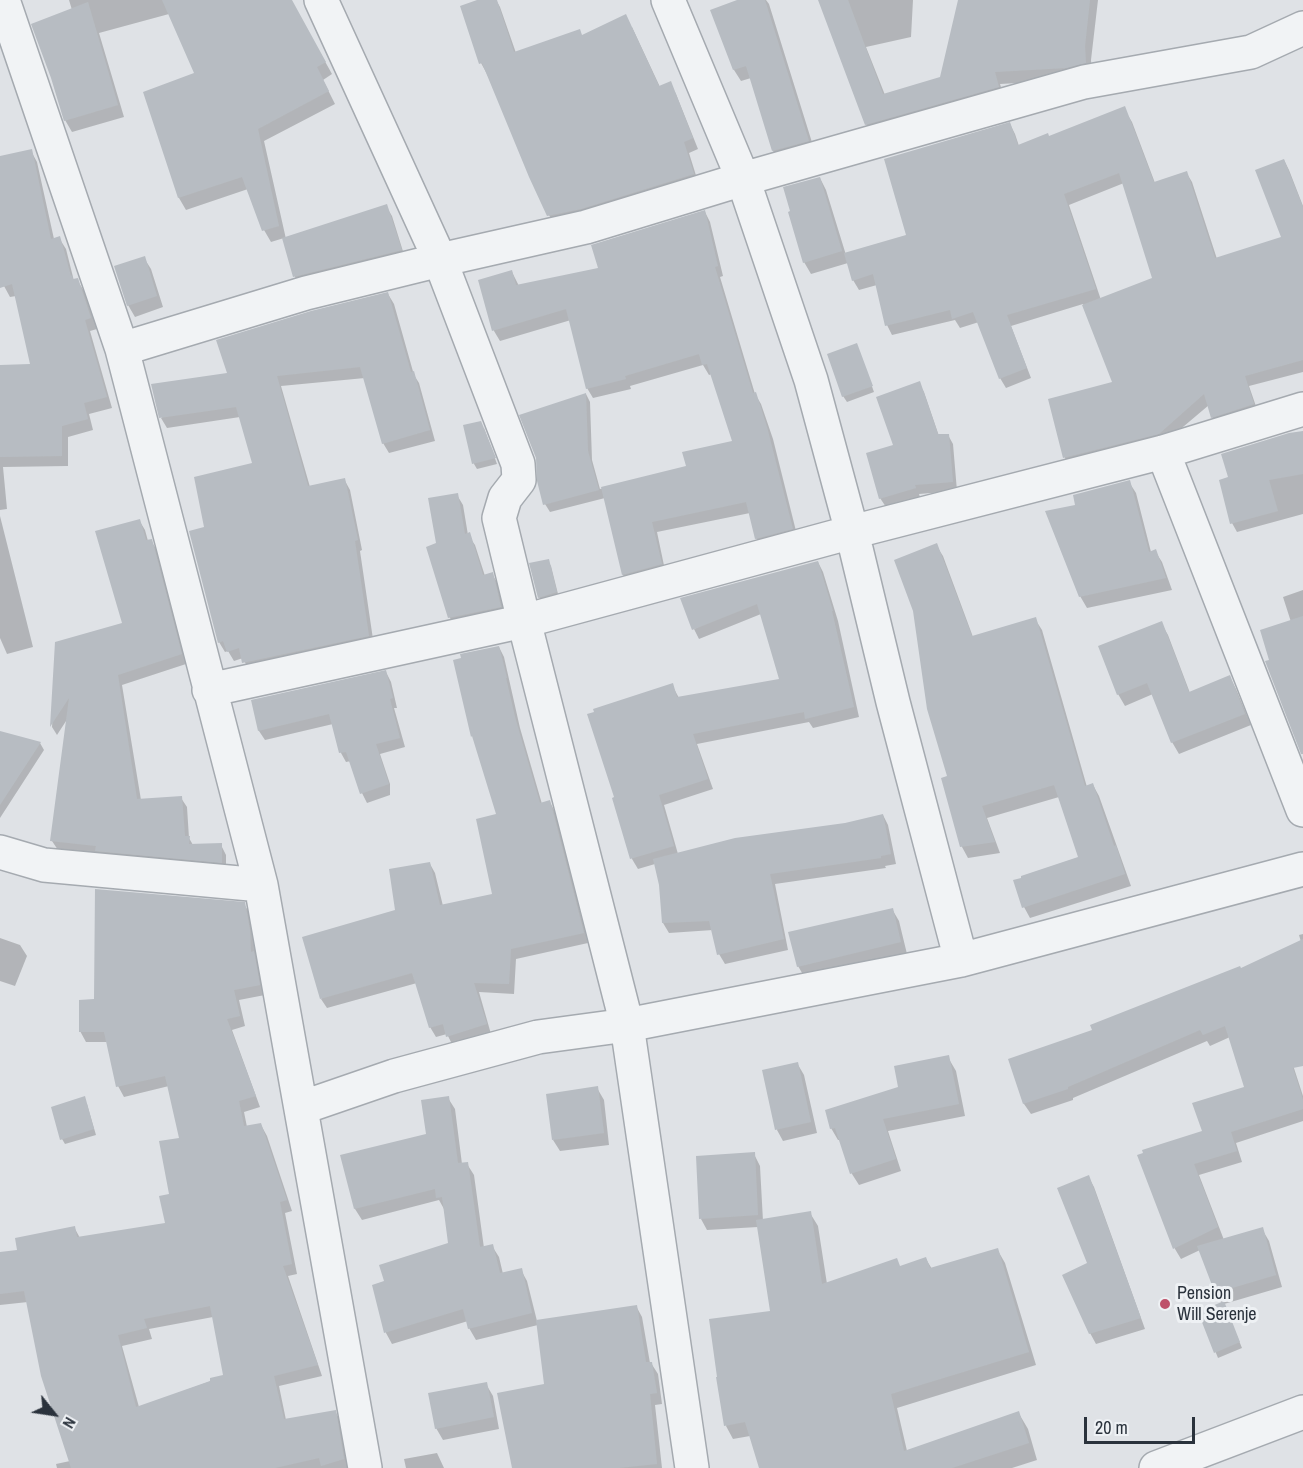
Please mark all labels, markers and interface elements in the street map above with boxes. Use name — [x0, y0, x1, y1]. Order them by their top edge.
place label: Pension Will Serenje — [1177, 1283, 1257, 1326]
marker: Pension Will Serenje — [1158, 1297, 1172, 1311]
north arrow — [24, 1384, 84, 1444]
scale bar — [1087, 1405, 1198, 1443]
text: N — [58, 1413, 81, 1433]
text: 20 m — [1095, 1415, 1128, 1440]

